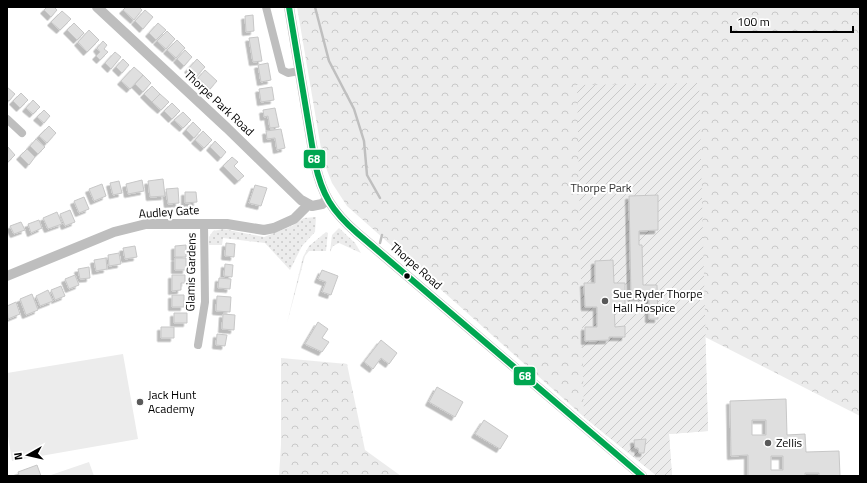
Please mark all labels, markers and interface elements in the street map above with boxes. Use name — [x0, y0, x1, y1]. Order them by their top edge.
scale bar — [731, 8, 853, 34]
text: 100 m — [737, 12, 770, 31]
street label: Thorpe Park Road — [180, 65, 259, 140]
line badge: 68 — [303, 149, 326, 169]
text: 68 — [308, 151, 320, 167]
park label: Thorpe Park — [570, 178, 632, 197]
street label: Audley Gate — [138, 200, 200, 223]
street label: Glamis Gardens — [180, 232, 201, 312]
street label: Thorpe Road — [386, 237, 447, 294]
unlabelled marker — [402, 271, 412, 281]
place label: Sue Ryder Thorpe Hall Hospice — [613, 284, 703, 317]
marker: Sue Ryder Thorpe Hall Hospice — [600, 296, 610, 306]
line badge: 68 — [513, 366, 536, 386]
text: 68 — [519, 368, 531, 384]
place label: Jack Hunt Academy — [148, 385, 197, 418]
marker: Jack Hunt Academy — [135, 397, 145, 407]
place label: Zellis — [776, 433, 803, 452]
north arrow — [8, 435, 48, 475]
marker: Zellis — [763, 438, 773, 448]
text: N — [10, 452, 27, 461]

